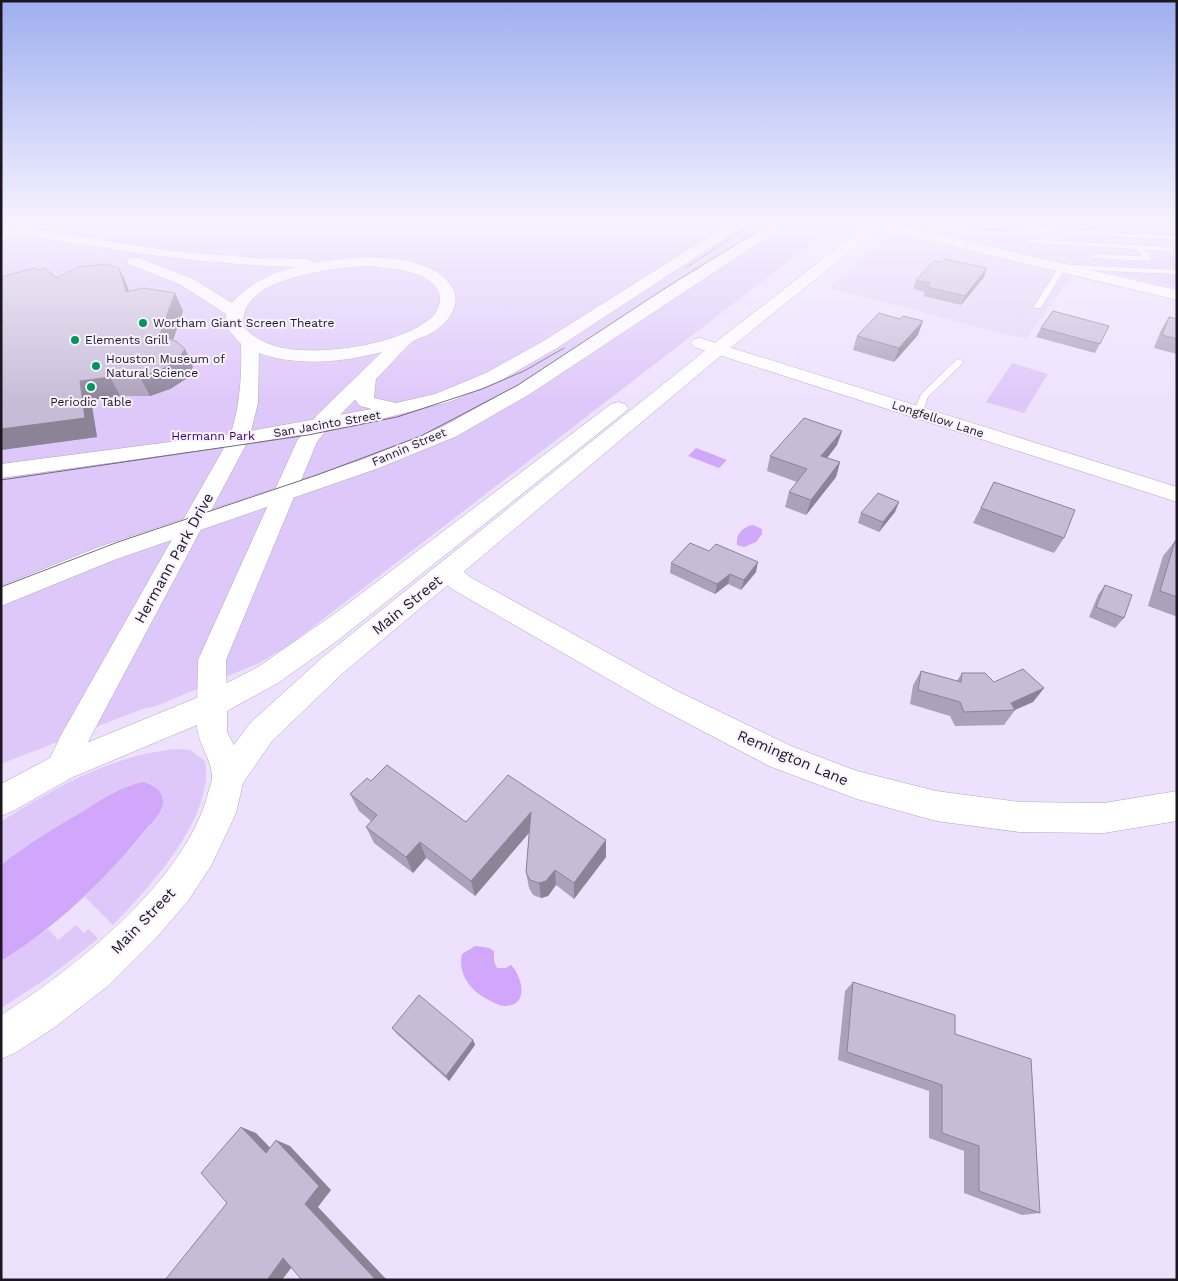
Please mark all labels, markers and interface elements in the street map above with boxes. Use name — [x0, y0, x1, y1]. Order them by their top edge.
place label: Wortham Giant Screen Theatre — [153, 316, 335, 330]
marker: Wortham Giant Screen Theatre — [137, 317, 149, 329]
place label: Elements Grill — [85, 333, 169, 347]
marker: Elements Grill — [69, 334, 81, 346]
place label: Houston Museum of Natural Science — [106, 352, 225, 380]
marker: Houston Museum of Natural Science — [90, 360, 102, 372]
marker: Periodic Table — [85, 381, 97, 393]
place label: Periodic Table — [50, 395, 132, 409]
street label: Longfellow Lane — [890, 398, 986, 441]
street label: San Jacinto Street — [272, 408, 382, 440]
street label: Fannin Street — [370, 425, 448, 469]
park label: Hermann Park — [171, 429, 255, 443]
street label: Hermann Park Drive — [131, 490, 217, 626]
street label: Main Street — [368, 571, 446, 639]
street label: Remington Lane — [735, 726, 851, 790]
street label: Main Street — [107, 884, 179, 958]

